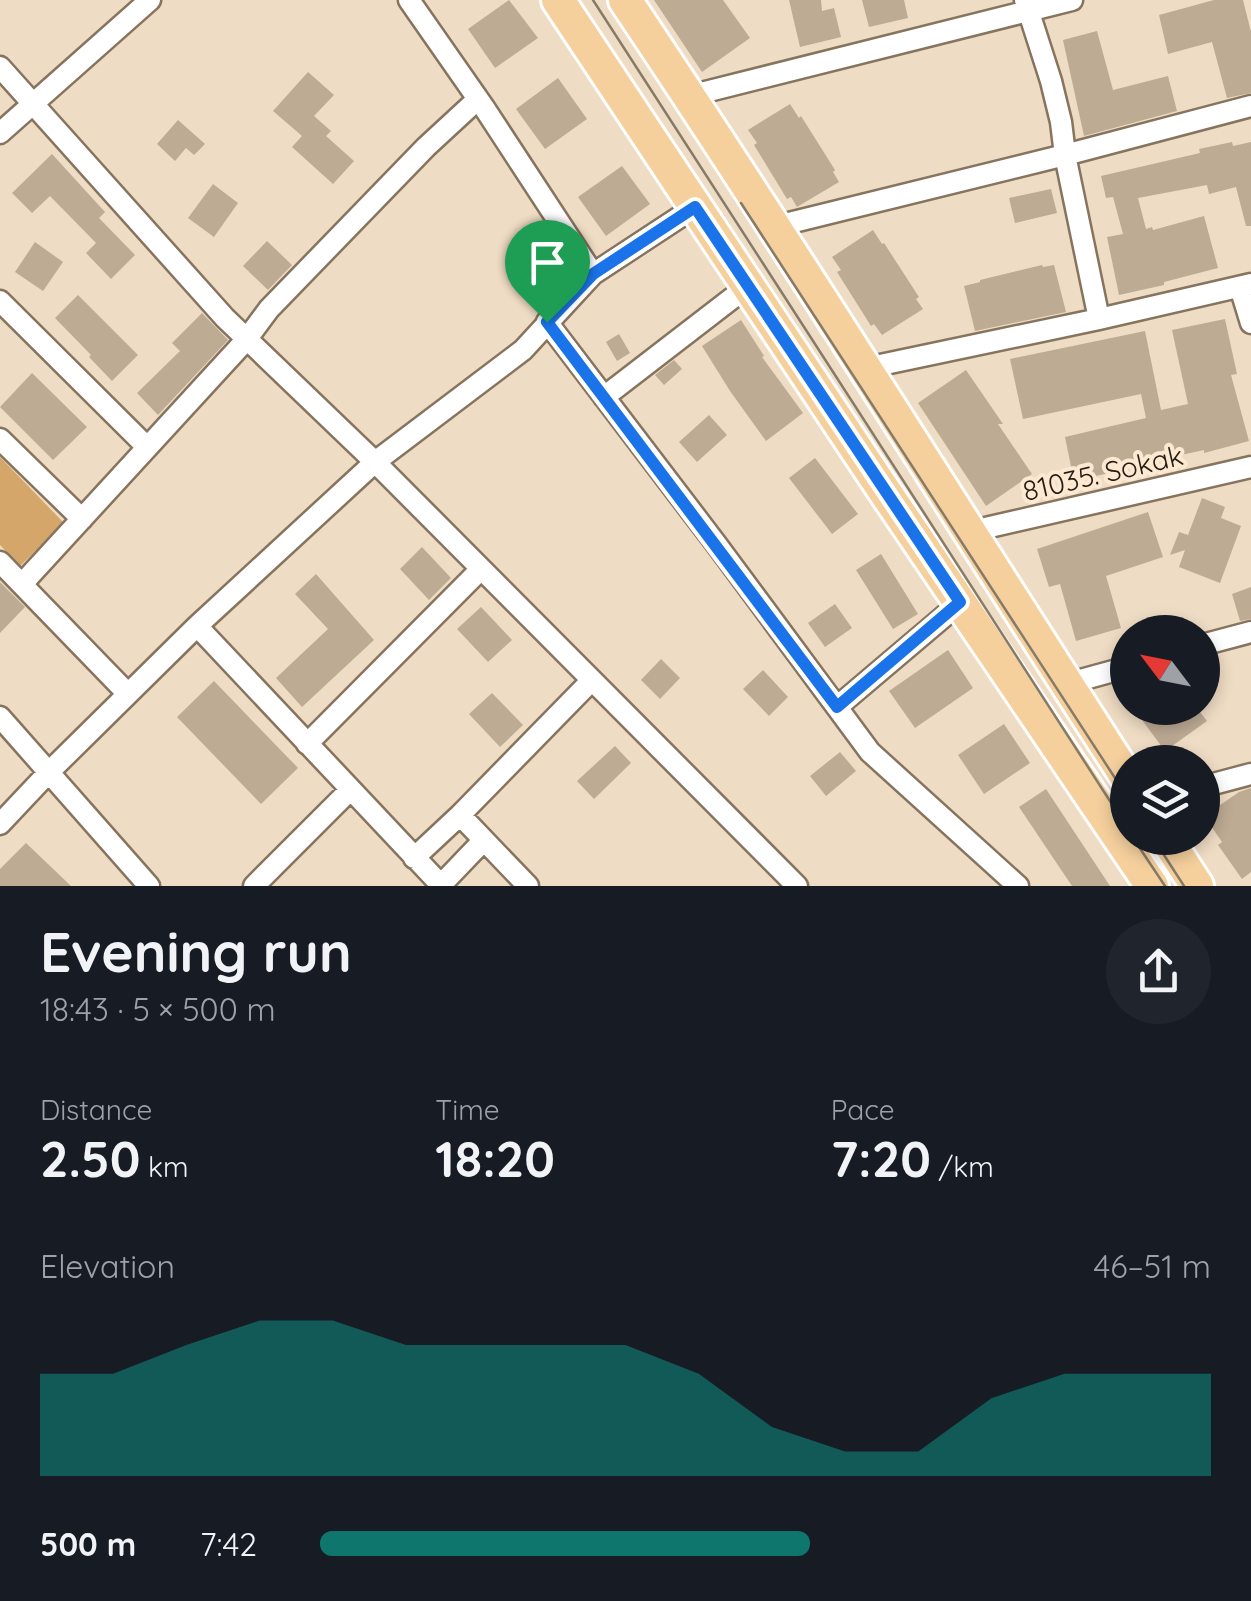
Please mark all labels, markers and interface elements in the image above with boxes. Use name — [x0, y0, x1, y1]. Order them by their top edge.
pin — [505, 220, 590, 323]
icon: arrive — [520, 235, 575, 290]
street label: 81035. Sokak — [1019, 437, 1187, 508]
north arrow — [1110, 615, 1220, 725]
map controls — [1110, 615, 1220, 855]
button: layers — [1110, 745, 1220, 855]
text: Evening run — [40, 917, 352, 986]
button: share — [1106, 919, 1211, 1024]
text: 18:43 · 5 × 500 m — [40, 989, 276, 1029]
text: Distance — [40, 1092, 152, 1127]
text: Time — [435, 1092, 500, 1127]
text: Pace — [831, 1092, 895, 1127]
text: 2.50 — [40, 1127, 140, 1190]
text: 18:20 — [435, 1127, 555, 1190]
text: 7:20 — [831, 1127, 931, 1190]
text: km — [140, 1149, 189, 1184]
text: /km — [931, 1149, 994, 1184]
text: Elevation — [40, 1246, 175, 1286]
text: 46–51 m — [1093, 1246, 1211, 1286]
text: 500 m — [40, 1524, 136, 1564]
text: 7:42 — [200, 1524, 257, 1564]

